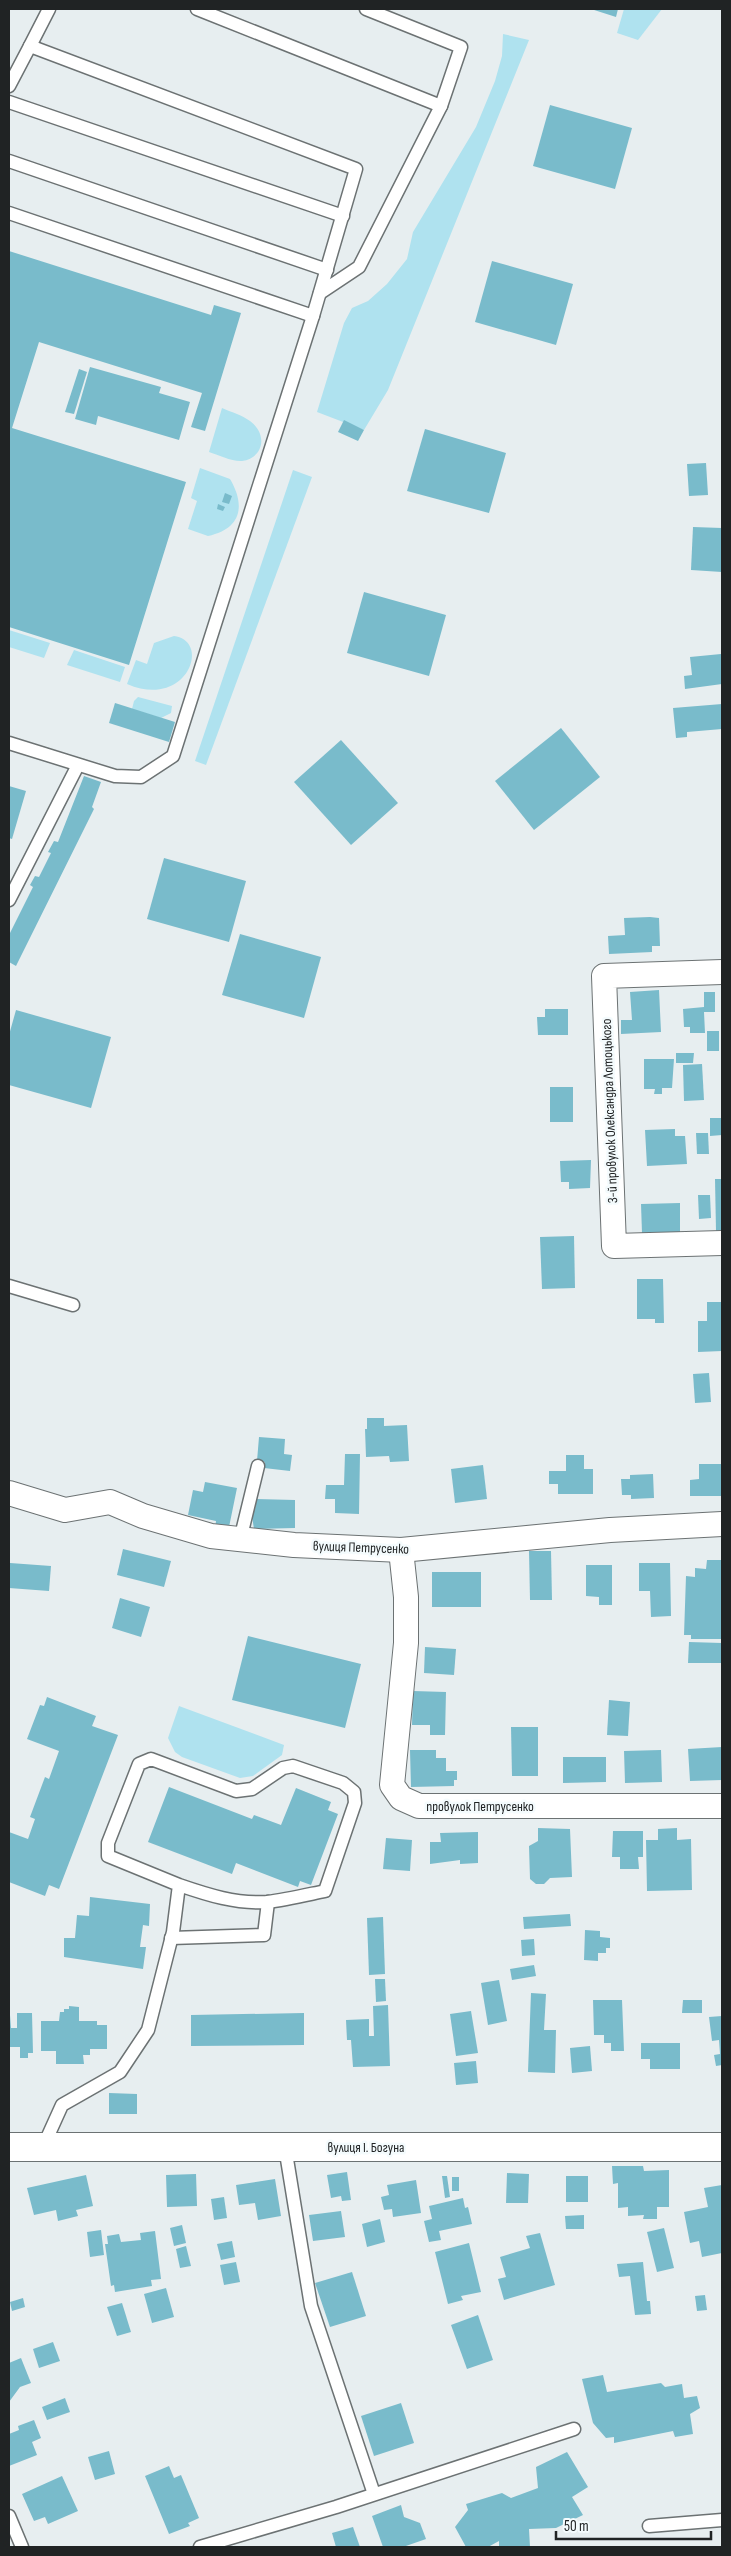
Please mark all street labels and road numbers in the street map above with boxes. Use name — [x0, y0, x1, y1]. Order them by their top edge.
street label: 3-й провулок Олександра Лотоцького — [598, 1018, 621, 1204]
street label: вулиця Петрусенко — [313, 1537, 410, 1558]
street label: провулок Петрусенко — [426, 1798, 534, 1815]
street label: вулиця І. Богуна — [328, 2139, 404, 2156]

